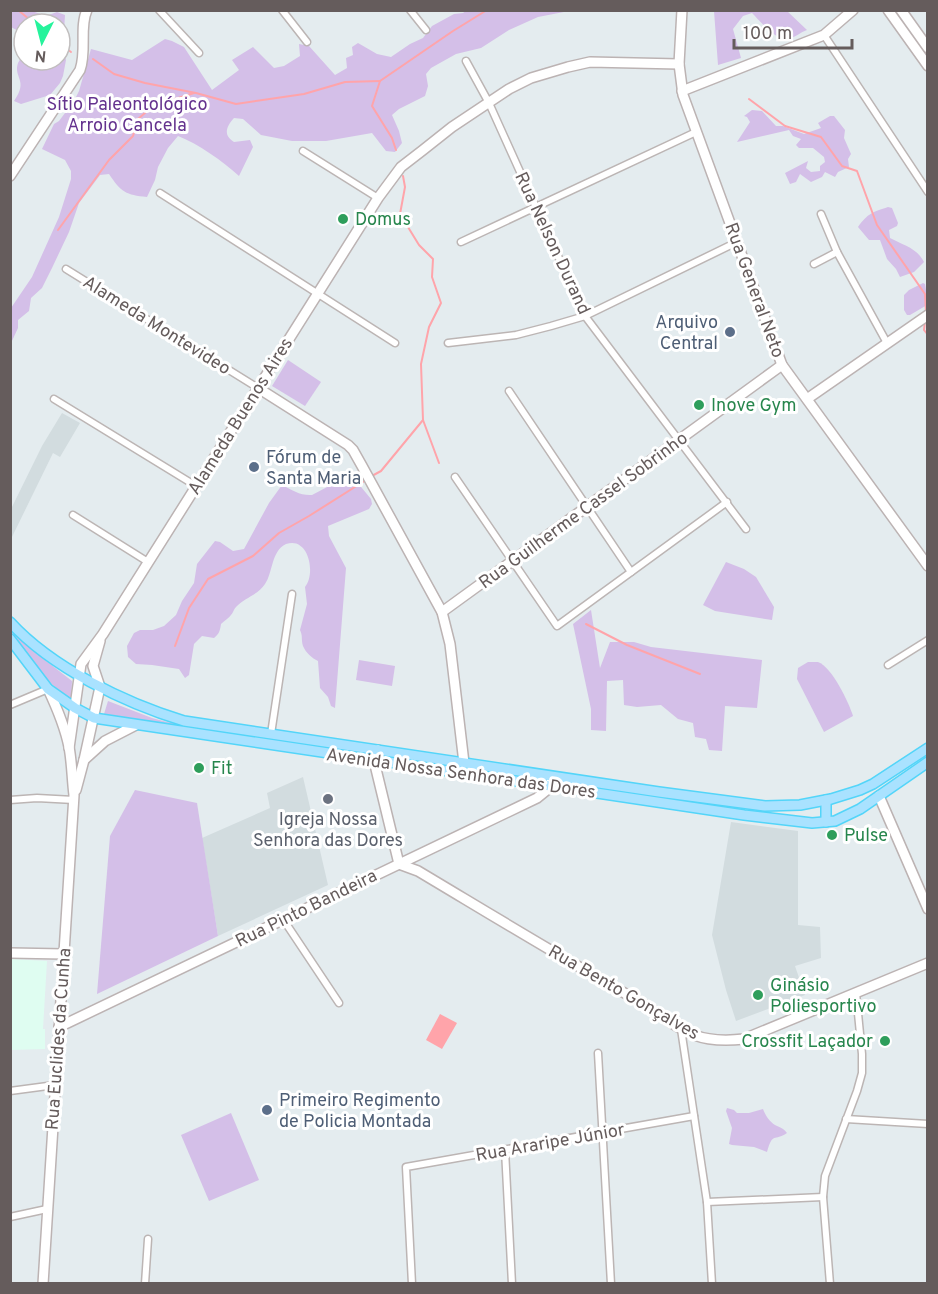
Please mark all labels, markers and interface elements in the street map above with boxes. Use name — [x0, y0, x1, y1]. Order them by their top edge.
north arrow — [12, 12, 72, 72]
scale bar — [734, 12, 852, 50]
text: 100 m — [743, 23, 792, 46]
text: N — [34, 44, 47, 65]
park label: Sítio Paleontológico Arroio Cancela — [47, 94, 207, 138]
street label: Rua Nelson Durand — [509, 169, 595, 319]
place label: Domus — [355, 209, 411, 232]
marker: Domus — [336, 212, 350, 226]
street label: Rua General Neto — [718, 220, 789, 361]
street label: Alameda Montevideo — [78, 271, 234, 381]
place label: Arquivo Central — [655, 312, 718, 356]
marker: Arquivo Central — [723, 325, 737, 339]
street label: Alameda Buenos Aires — [184, 334, 299, 500]
place label: Inove Gym — [711, 395, 796, 418]
marker: Inove Gym — [692, 398, 706, 412]
street label: Rua Guilherme Cassel Sobrinho — [475, 428, 693, 595]
place label: Fórum de Santa Maria — [266, 447, 361, 491]
marker: Fórum de Santa Maria — [247, 460, 261, 474]
street label: Avenida Nossa Senhora das Dores — [325, 744, 597, 805]
place label: Fit — [211, 758, 233, 781]
marker: Fit — [192, 761, 206, 775]
marker: Igreja Nossa Senhora das Dores — [321, 792, 335, 806]
place label: Igreja Nossa Senhora das Dores — [253, 809, 403, 853]
place label: Pulse — [844, 825, 888, 848]
marker: Pulse — [825, 828, 839, 842]
street label: Rua Pinto Bandeira — [232, 865, 381, 954]
street label: Rua Bento Gonçalves — [543, 941, 703, 1046]
street label: Rua Euclides da Cunha — [42, 947, 77, 1131]
place label: Ginásio Poliesportivo — [770, 975, 877, 1019]
marker: Ginásio Poliesportivo — [751, 988, 765, 1002]
place label: Crossfit Laçador — [741, 1031, 873, 1054]
marker: Crossfit Laçador — [878, 1034, 892, 1048]
place label: Primeiro Regimento de Policia Montada — [279, 1090, 441, 1134]
marker: Primeiro Regimento de Policia Montada — [260, 1103, 274, 1117]
street label: Rua Araripe Júnior — [474, 1119, 627, 1168]

